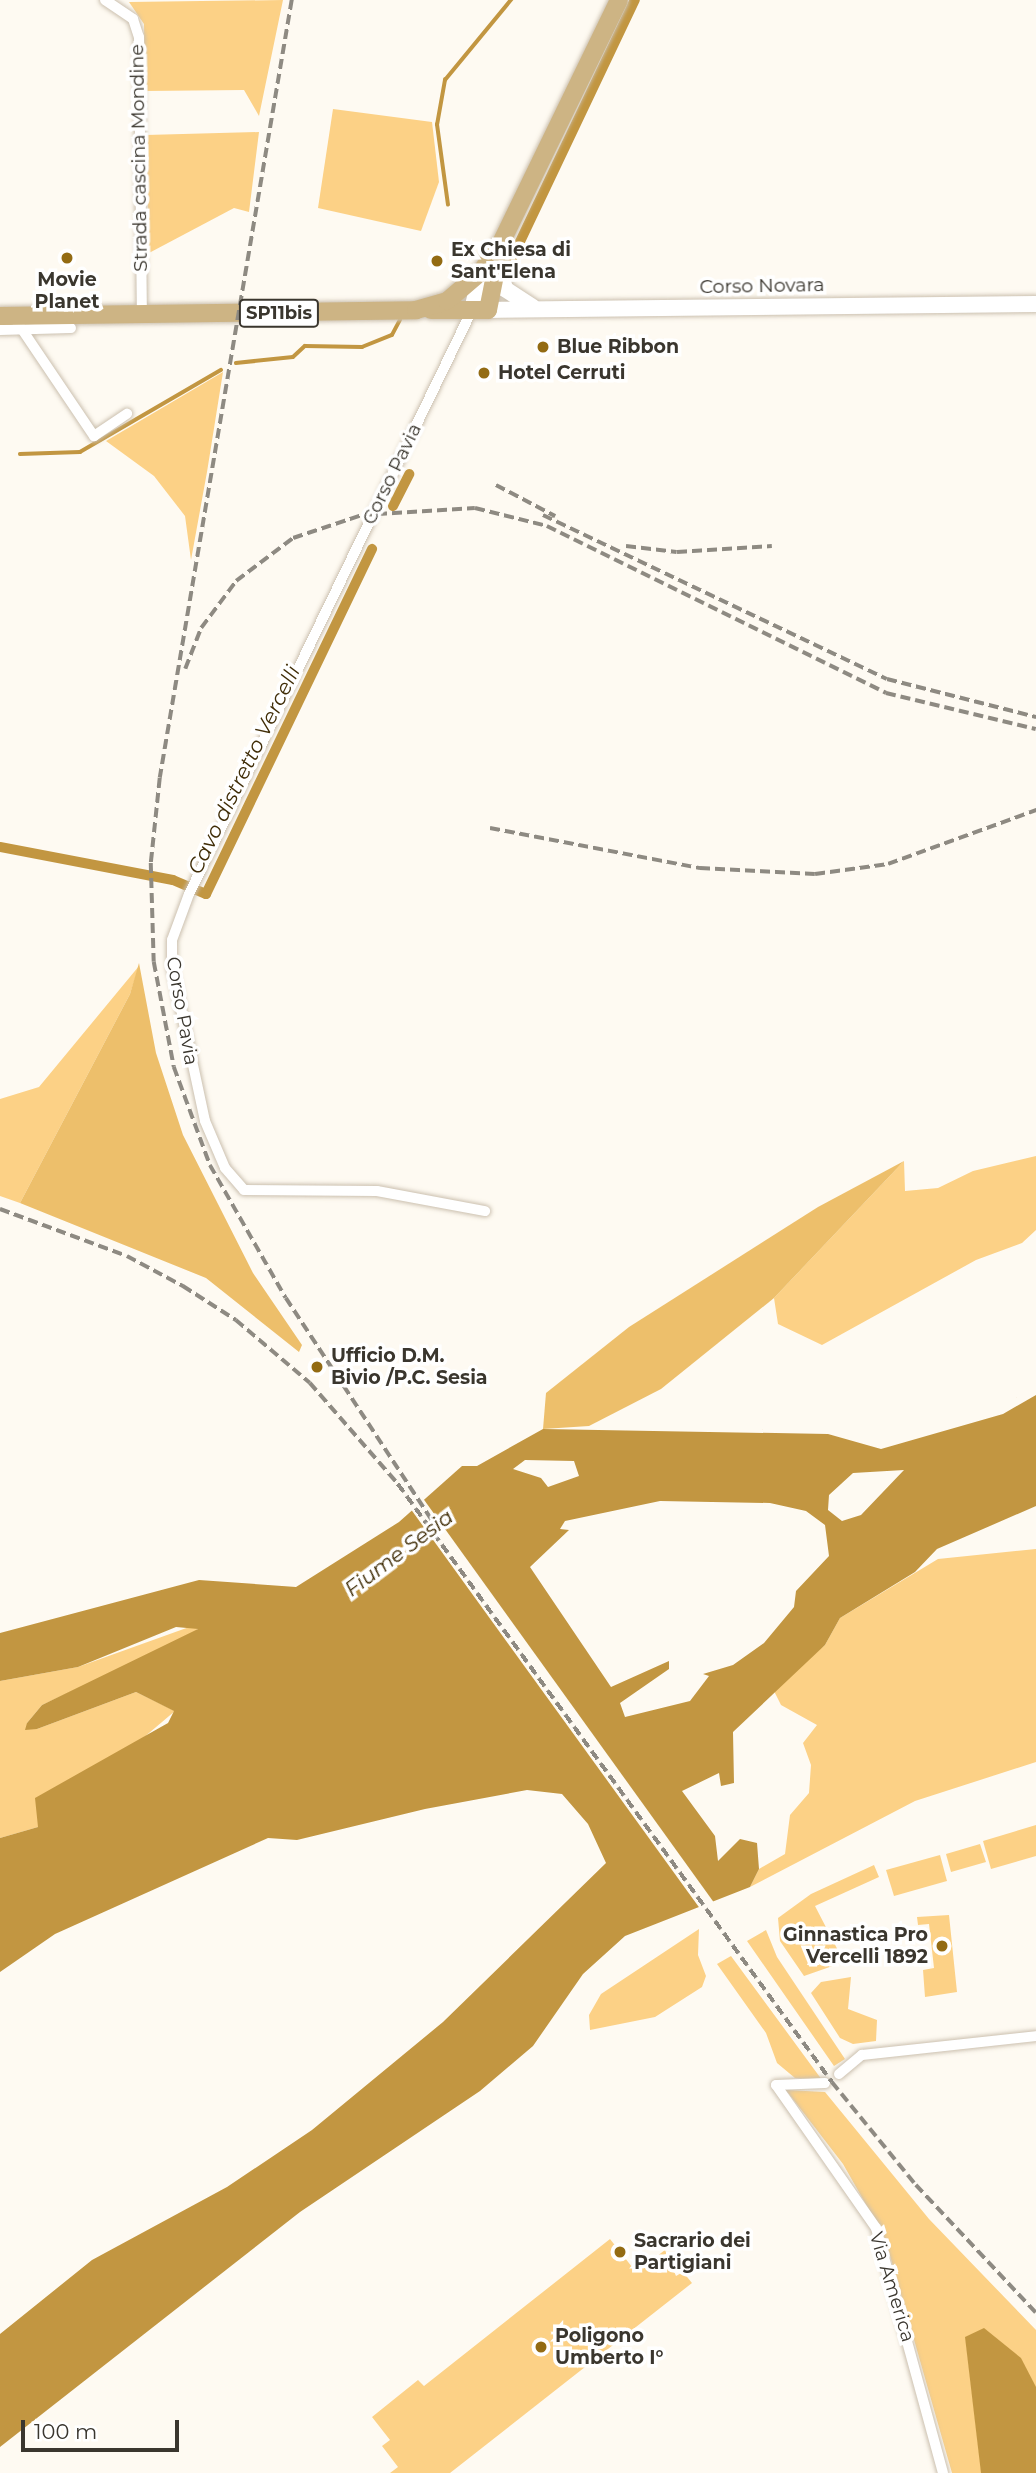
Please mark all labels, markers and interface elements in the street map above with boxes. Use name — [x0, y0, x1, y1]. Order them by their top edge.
street label: Strada cascina Mondine — [126, 44, 152, 272]
place label: Ex Chiesa di Sant'Elena — [451, 239, 571, 283]
marker: Movie Planet — [59, 250, 75, 266]
marker: Ex Chiesa di Sant'Elena — [429, 253, 445, 269]
place label: Movie Planet — [35, 269, 99, 313]
street label: Corso Novara — [699, 274, 825, 298]
road number: SP11bis — [239, 298, 319, 328]
place label: Blue Ribbon — [557, 336, 679, 358]
marker: Blue Ribbon — [535, 339, 551, 355]
place label: Hotel Cerruti — [498, 362, 626, 384]
marker: Hotel Cerruti — [476, 365, 492, 381]
street label: Corso Pavia — [358, 420, 426, 528]
water label: Cavo distretto Vercelli — [183, 662, 305, 878]
street label: Corso Pavia — [161, 955, 203, 1067]
place label: Ufficio D.M. Bivio /P.C. Sesia — [331, 1345, 488, 1389]
marker: Ufficio D.M. Bivio /P.C. Sesia — [309, 1359, 325, 1375]
water label: Fiume Sesia — [340, 1504, 458, 1602]
place label: Ginnastica Pro Vercelli 1892 — [783, 1924, 928, 1968]
marker: Ginnastica Pro Vercelli 1892 — [934, 1938, 950, 1954]
street label: Via America — [864, 2229, 920, 2345]
place label: Sacrario dei Partigiani — [634, 2230, 751, 2274]
marker: Sacrario dei Partigiani — [612, 2244, 628, 2260]
place label: Poligono Umberto I° — [555, 2325, 663, 2369]
marker: Poligono Umberto I° — [533, 2339, 549, 2355]
scale bar — [24, 2406, 182, 2450]
text: 100 m — [34, 2419, 97, 2444]

